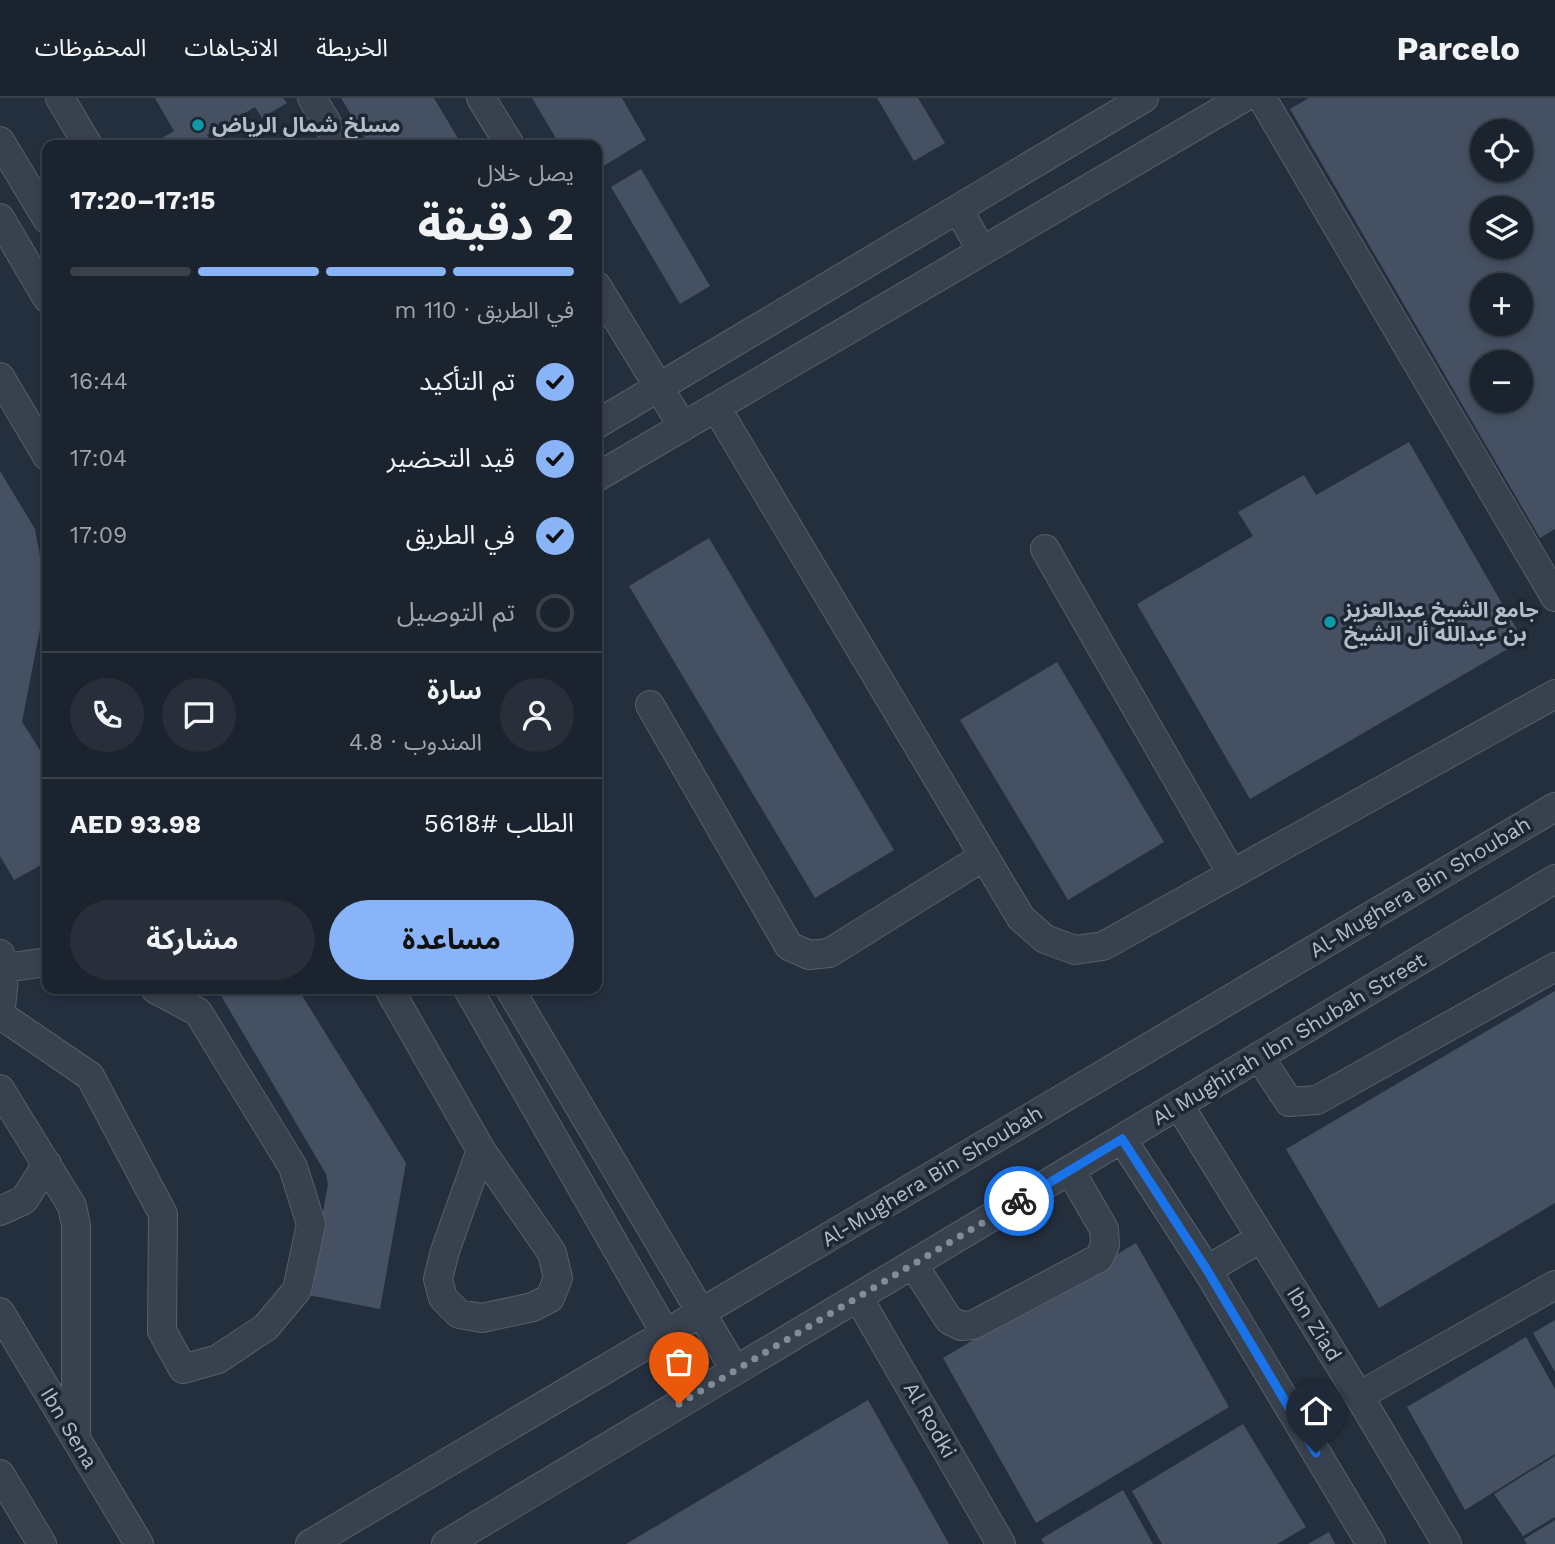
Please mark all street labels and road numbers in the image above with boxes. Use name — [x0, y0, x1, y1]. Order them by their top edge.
street label: Al-Mughera Bin Shoubah — [1305, 811, 1535, 963]
street label: Al Mughirah Ibn Shubah Street — [1147, 947, 1430, 1130]
street label: Al-Mughera Bin Shoubah — [817, 1100, 1047, 1252]
street label: Ibn Ziad — [1282, 1282, 1347, 1366]
street label: Al Rodki — [899, 1377, 962, 1462]
street label: Ibn Sena — [36, 1383, 103, 1473]

